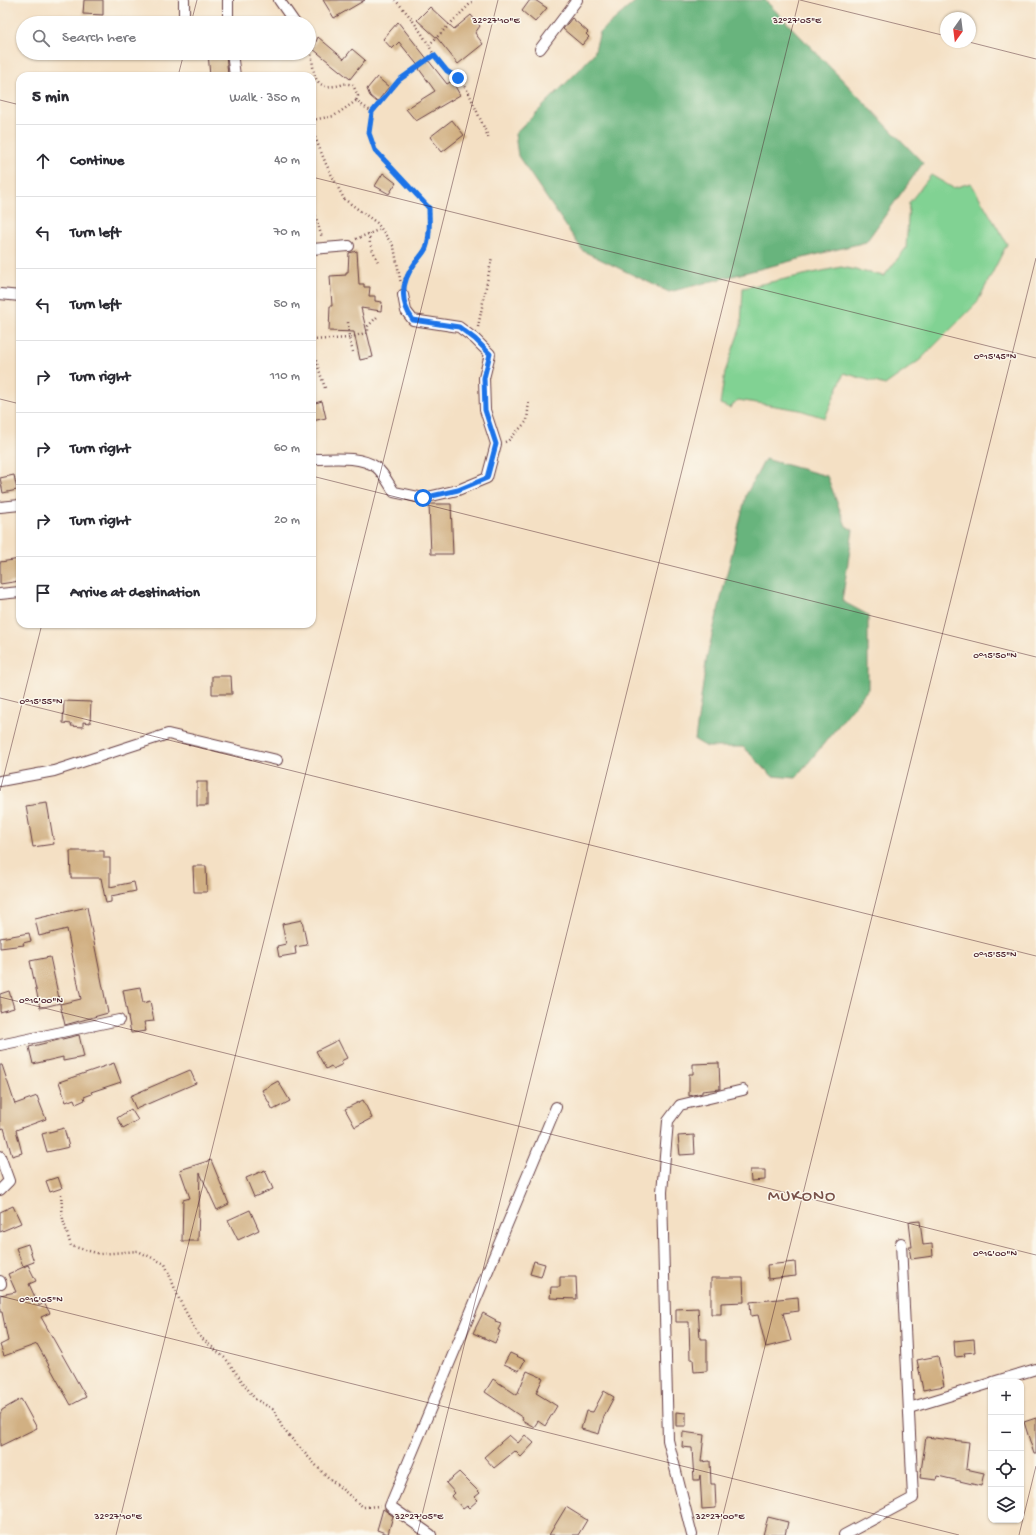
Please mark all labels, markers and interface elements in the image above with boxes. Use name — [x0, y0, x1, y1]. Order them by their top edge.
north arrow — [940, 12, 976, 48]
text: 32°27'10"E — [471, 15, 520, 27]
text: 32°27'05"E — [772, 15, 822, 27]
search box — [16, 16, 316, 60]
icon: search — [30, 27, 52, 49]
text: Search here — [62, 29, 136, 47]
route end — [449, 69, 467, 87]
text: 5 min — [32, 88, 69, 108]
text: Walk · 350 m — [230, 91, 300, 106]
icon: ahead — [32, 150, 54, 172]
text: Continue — [70, 152, 124, 170]
text: 40 m — [274, 153, 300, 168]
icon: left — [32, 222, 54, 244]
text: Turn left — [70, 224, 121, 242]
text: 70 m — [274, 225, 300, 240]
icon: left — [32, 294, 54, 316]
text: Turn left — [70, 296, 121, 314]
text: 50 m — [273, 297, 300, 312]
text: 0°15'45"N — [974, 351, 1017, 363]
icon: right — [32, 366, 54, 388]
text: Turn right — [70, 368, 130, 386]
text: 110 m — [270, 369, 300, 384]
icon: right — [32, 438, 54, 460]
text: Turn right — [70, 440, 130, 458]
text: 60 m — [274, 441, 300, 456]
route start — [414, 489, 432, 507]
icon: right — [32, 510, 54, 532]
text: Turn right — [70, 512, 130, 530]
text: 20 m — [274, 513, 300, 528]
icon: arrive — [32, 582, 54, 604]
text: Arrive at destination — [70, 584, 200, 602]
text: 0°15'50"N — [973, 650, 1017, 662]
text: 0°15'55"N — [19, 696, 63, 708]
text: 0°15'55"N — [973, 949, 1017, 961]
text: 0°16'00"N — [19, 995, 63, 1007]
district label: MUKONO — [768, 1187, 836, 1207]
text: 0°16'00"N — [973, 1248, 1017, 1260]
text: 0°16'05"N — [19, 1294, 63, 1306]
map controls — [988, 1379, 1024, 1523]
button: + — [988, 1379, 1024, 1415]
button: − — [988, 1415, 1024, 1451]
button: locate — [988, 1451, 1024, 1487]
button: layers — [988, 1487, 1024, 1523]
text: 32°27'10"E — [93, 1511, 142, 1523]
text: 32°27'05"E — [394, 1511, 444, 1523]
text: 32°27'00"E — [695, 1511, 745, 1523]

